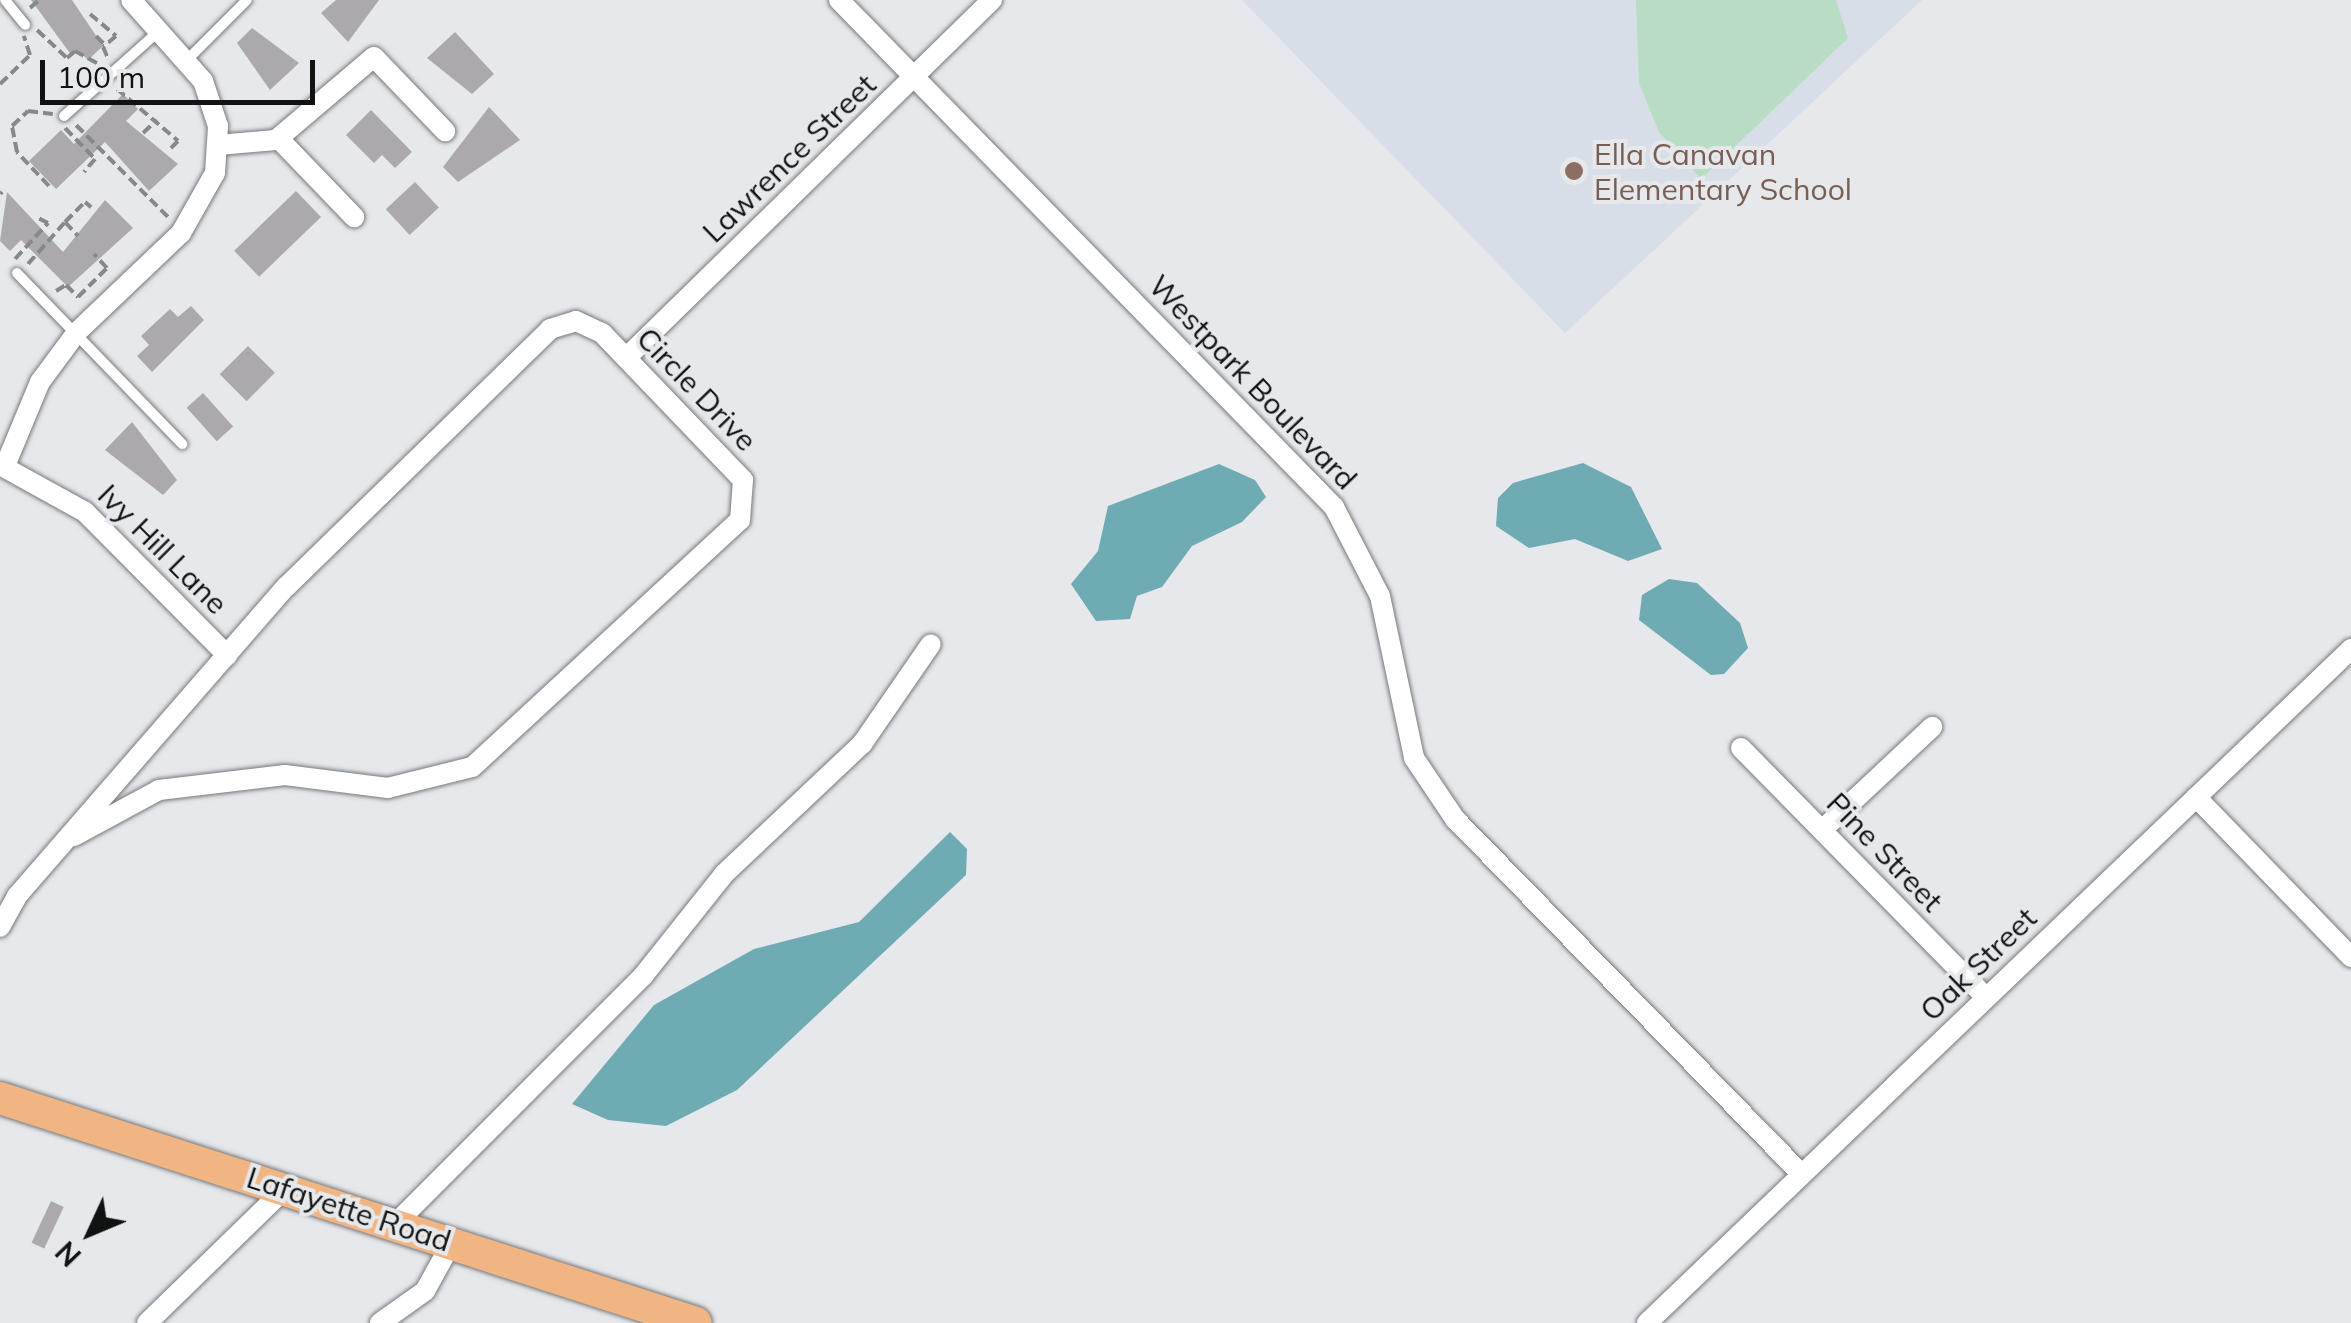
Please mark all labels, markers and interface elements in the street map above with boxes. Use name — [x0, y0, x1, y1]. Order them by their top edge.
scale bar — [45, 40, 320, 102]
text: 100 m — [57, 58, 145, 96]
street label: Lawrence Street — [695, 66, 883, 250]
place label: Ella Canavan Elementary School — [1594, 136, 1852, 206]
marker: Ella Canavan Elementary School — [1563, 160, 1585, 182]
street label: Westpark Boulevard — [1141, 267, 1365, 497]
street label: Circle Drive — [630, 320, 764, 458]
street label: Ivy Hill Lane — [91, 477, 235, 621]
street label: Pine Street — [1819, 785, 1951, 919]
street label: Oak Street — [1912, 900, 2044, 1028]
street label: Lafayette Road — [242, 1159, 456, 1259]
north arrow — [40, 1183, 140, 1283]
text: N — [48, 1234, 88, 1274]

